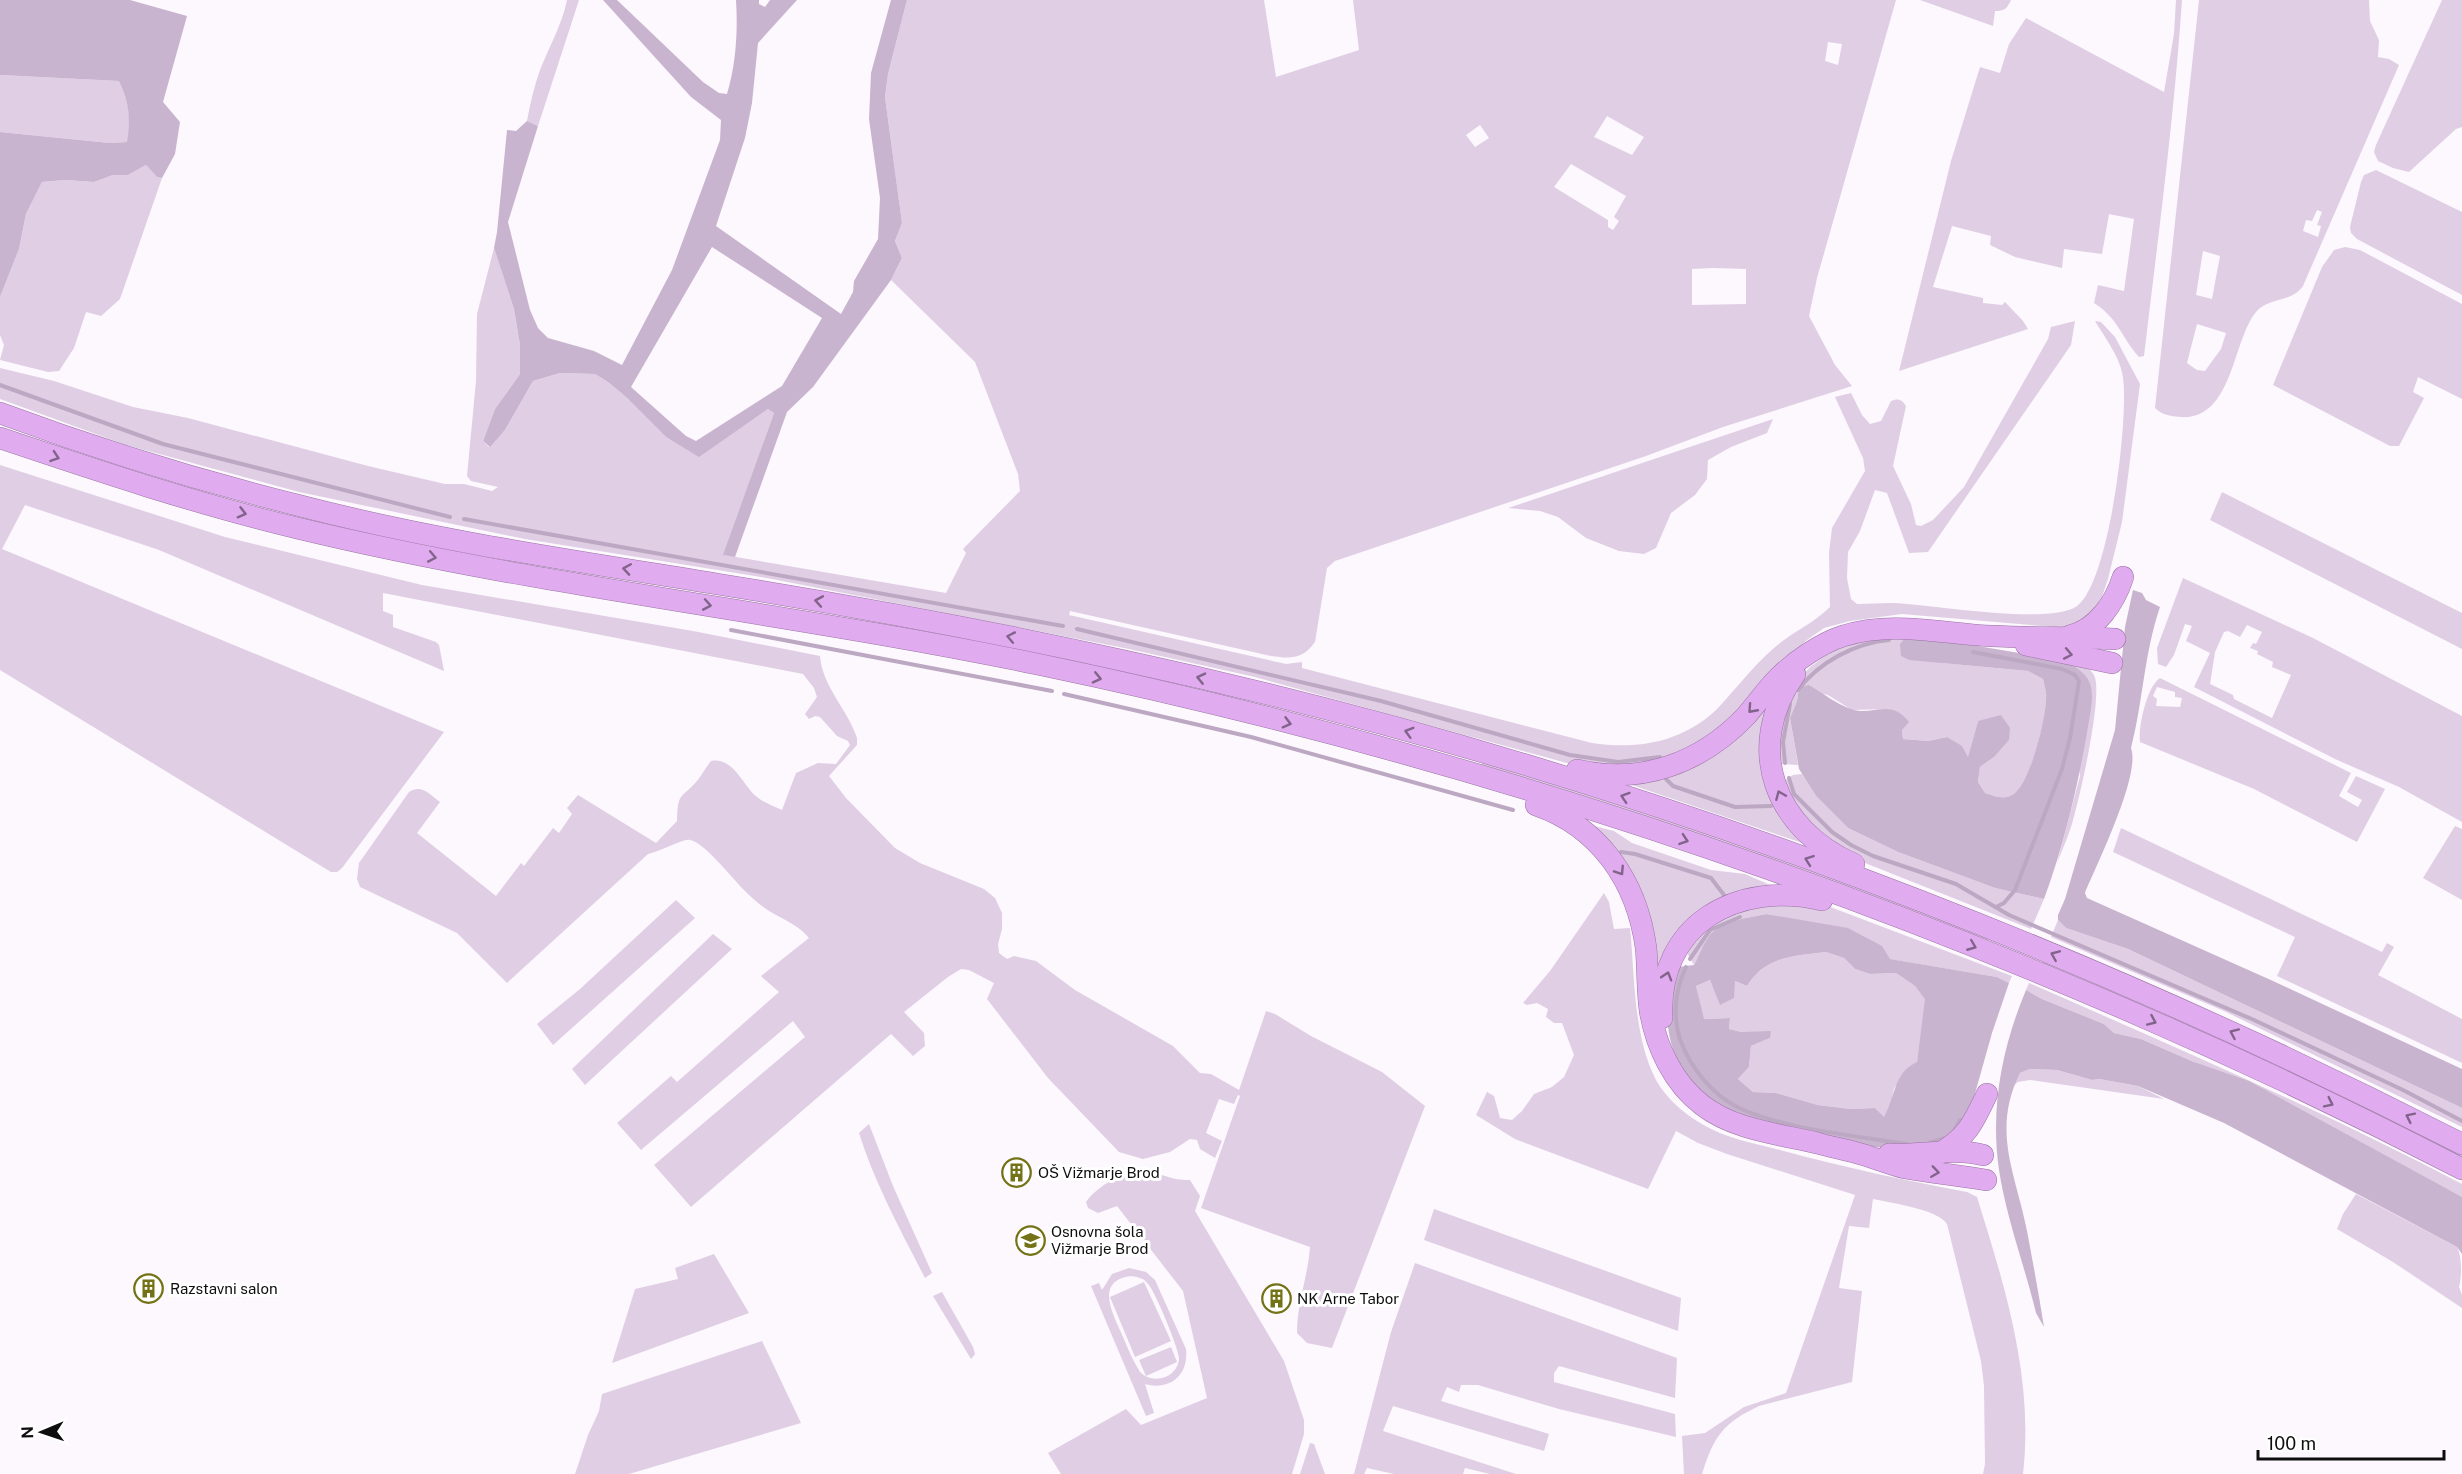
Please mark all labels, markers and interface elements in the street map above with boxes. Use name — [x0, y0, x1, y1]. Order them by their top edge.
one-way arrow — [49, 449, 60, 462]
one-way arrow — [236, 506, 247, 518]
one-way arrow — [427, 550, 437, 563]
one-way arrow — [622, 563, 631, 575]
one-way arrow — [814, 595, 824, 608]
one-way arrow — [702, 599, 711, 611]
one-way arrow — [1006, 631, 1016, 644]
one-way arrow — [2063, 647, 2073, 660]
one-way arrow — [1092, 670, 1102, 683]
one-way arrow — [1196, 673, 1206, 686]
one-way arrow — [1748, 702, 1759, 713]
one-way arrow — [1282, 715, 1292, 728]
one-way arrow — [1404, 727, 1415, 739]
one-way arrow — [1775, 790, 1787, 801]
one-way arrow — [1620, 792, 1631, 804]
one-way arrow — [1678, 833, 1689, 846]
one-way arrow — [1805, 855, 1816, 867]
one-way arrow — [1612, 864, 1623, 875]
one-way arrow — [1966, 939, 1977, 951]
one-way arrow — [2050, 950, 2061, 962]
one-way arrow — [1660, 971, 1672, 982]
one-way arrow — [2146, 1014, 2157, 1026]
one-way arrow — [2229, 1029, 2240, 1041]
one-way arrow — [2323, 1095, 2334, 1107]
one-way arrow — [2405, 1113, 2416, 1125]
building icon: OŠ Vižmarje Brod — [1001, 1156, 1033, 1188]
place label: OŠ Vižmarje Brod — [1038, 1164, 1160, 1181]
one-way arrow — [1931, 1166, 1940, 1178]
place label: Osnovna šola Vižmarje Brod — [1051, 1223, 1148, 1257]
school or university icon: Osnovna šola Vižmarje Brod — [1014, 1224, 1046, 1256]
building icon: Razstavni salon — [133, 1272, 165, 1304]
place label: Razstavni salon — [170, 1280, 278, 1297]
building icon: NK Arne Tabor — [1260, 1282, 1292, 1314]
place label: NK Arne Tabor — [1297, 1290, 1399, 1307]
north arrow — [12, 1402, 72, 1462]
scale bar — [2258, 1423, 2444, 1461]
text: N — [18, 1426, 37, 1439]
text: 100 m — [2267, 1433, 2316, 1454]

